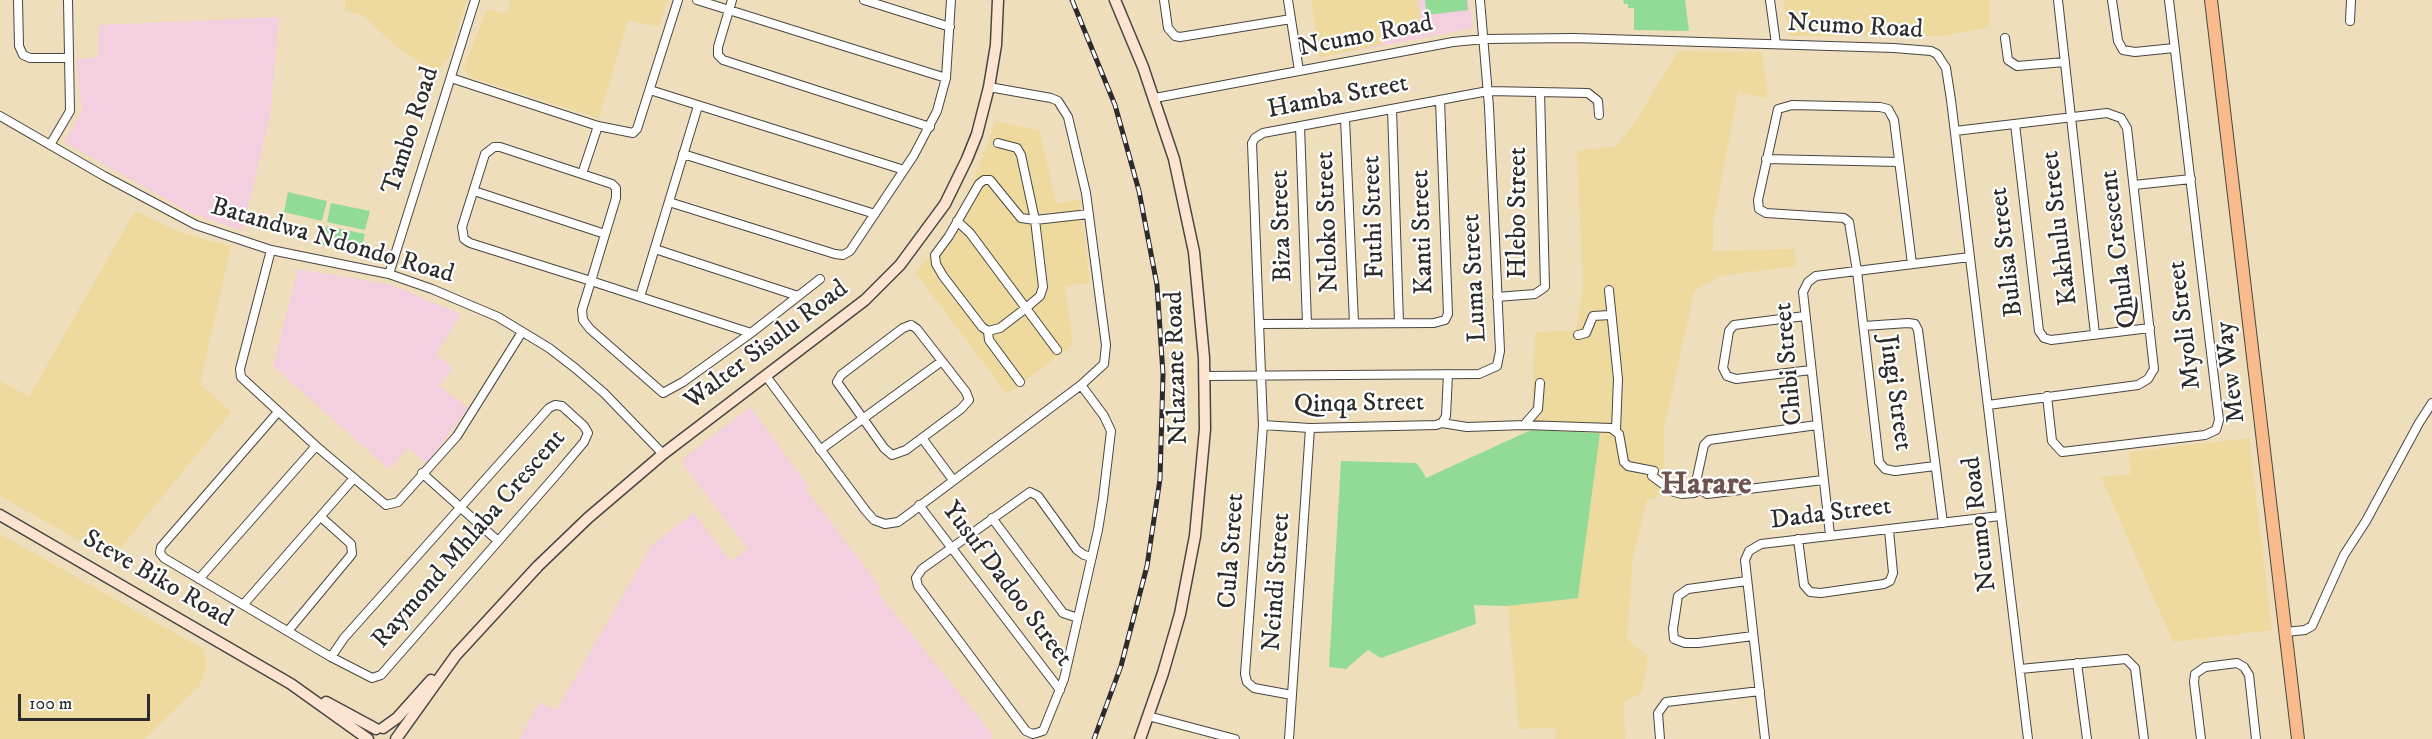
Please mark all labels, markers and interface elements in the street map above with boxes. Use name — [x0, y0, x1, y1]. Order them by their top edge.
street label: Ncumo Road — [1296, 9, 1436, 65]
street label: Ncumo Road — [1786, 9, 1924, 47]
street label: Tambo Road — [377, 63, 447, 199]
street label: Hamba Street — [1265, 69, 1411, 127]
street label: Hlebo Street — [1504, 147, 1536, 279]
street label: Kakhulu Street — [2036, 149, 2086, 307]
street label: Ntloko Street — [1311, 151, 1347, 293]
street label: Futhi Street — [1357, 155, 1393, 279]
street label: Qhula Crescent — [2095, 168, 2145, 330]
street label: Biza Street — [1265, 169, 1301, 283]
street label: Kanti Street — [1406, 169, 1442, 295]
street label: Bulisa Street — [1985, 185, 2031, 319]
street label: Batandwa Ndondo Road — [207, 192, 457, 292]
street label: Luma Street — [1457, 213, 1495, 343]
street label: Myoli Street — [2163, 259, 2209, 391]
street label: Walter Sisulu Road — [679, 274, 855, 418]
street label: Ntlazane Road — [1160, 291, 1196, 445]
street label: Chibi Street — [1769, 301, 1811, 427]
street label: Mew Way — [2210, 320, 2254, 424]
street label: Jingi Street — [1870, 333, 1918, 453]
street label: Qinqa Street — [1294, 388, 1424, 422]
street label: Raymond Mhlaba Crescent — [366, 424, 574, 656]
street label: Ncumo Road — [1957, 455, 2005, 593]
district label: Harare — [1660, 467, 1752, 505]
street label: Cula Street — [1213, 492, 1253, 610]
street label: Dada Street — [1769, 492, 1893, 538]
street label: Yusuf Dadoo Street — [934, 496, 1078, 674]
street label: Ncindi Street — [1258, 512, 1298, 652]
street label: Steve Biko Road — [76, 524, 238, 636]
scale bar — [21, 682, 153, 720]
text: 100 m — [29, 693, 72, 715]

